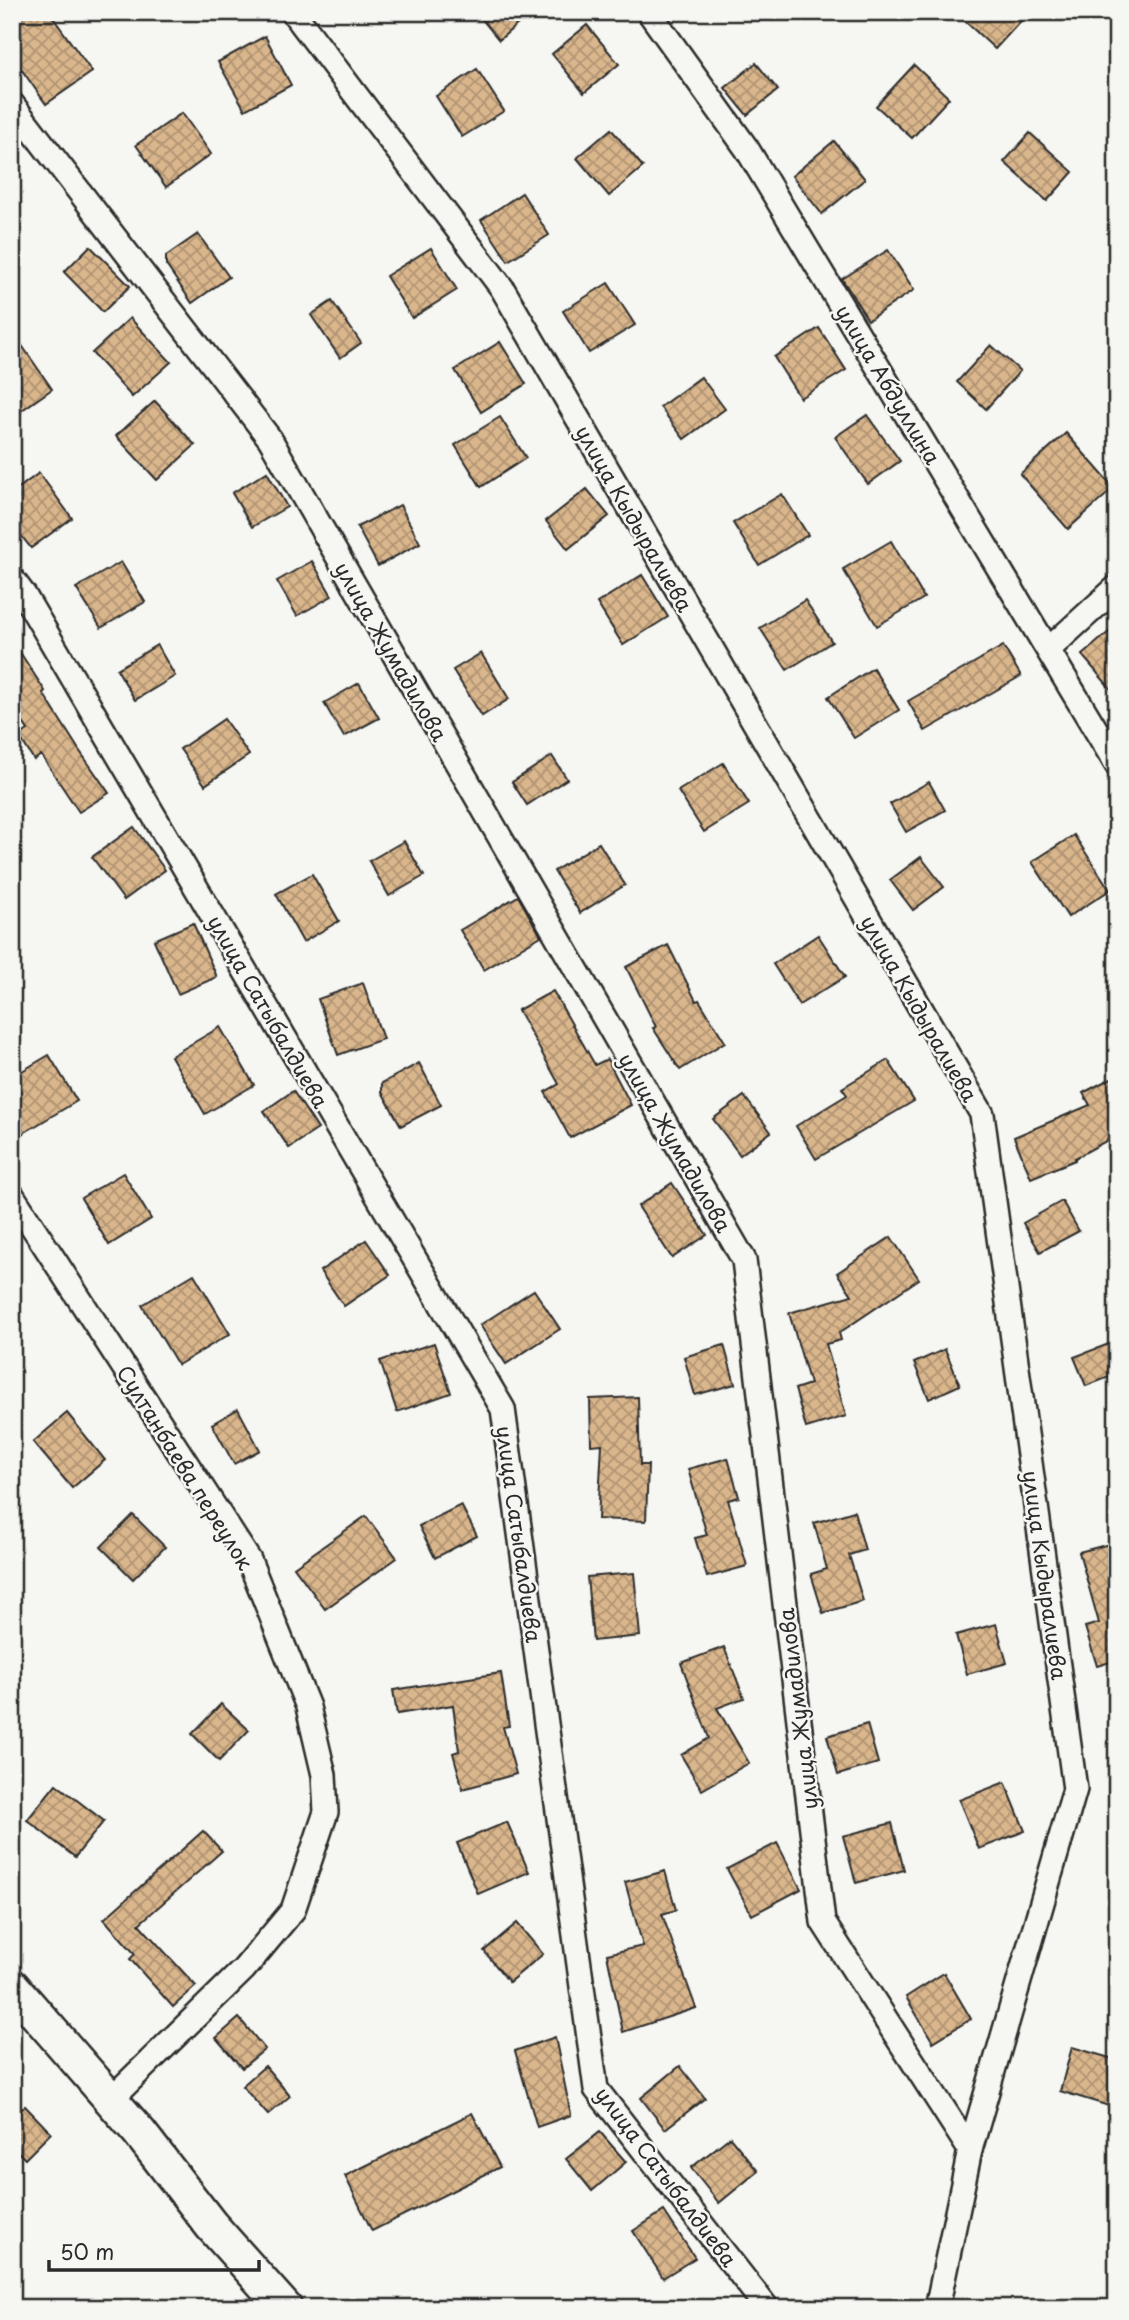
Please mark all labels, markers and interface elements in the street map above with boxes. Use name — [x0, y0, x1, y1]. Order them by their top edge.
street label: улица Абдуллина — [829, 298, 950, 471]
street label: улица Кыдыралиева — [568, 419, 702, 617]
street label: улица Жумадилова — [327, 555, 457, 747]
street label: улица Сатыбалдиева — [201, 908, 337, 1114]
street label: улица Кыдыралиева — [853, 909, 987, 1107]
street label: улица Жумадилова — [611, 1046, 741, 1238]
street label: Султанбаева переулок — [110, 1358, 262, 1576]
street label: улица Сатыбалдиева — [489, 1424, 551, 1644]
street label: улица Кыдыралиева — [1015, 1468, 1077, 1682]
street label: улица Жумадилова — [769, 1607, 825, 1811]
street label: улица Сатыбалдиева — [588, 2079, 746, 2273]
scale bar — [49, 2229, 259, 2273]
text: 50 m — [60, 2235, 114, 2267]

